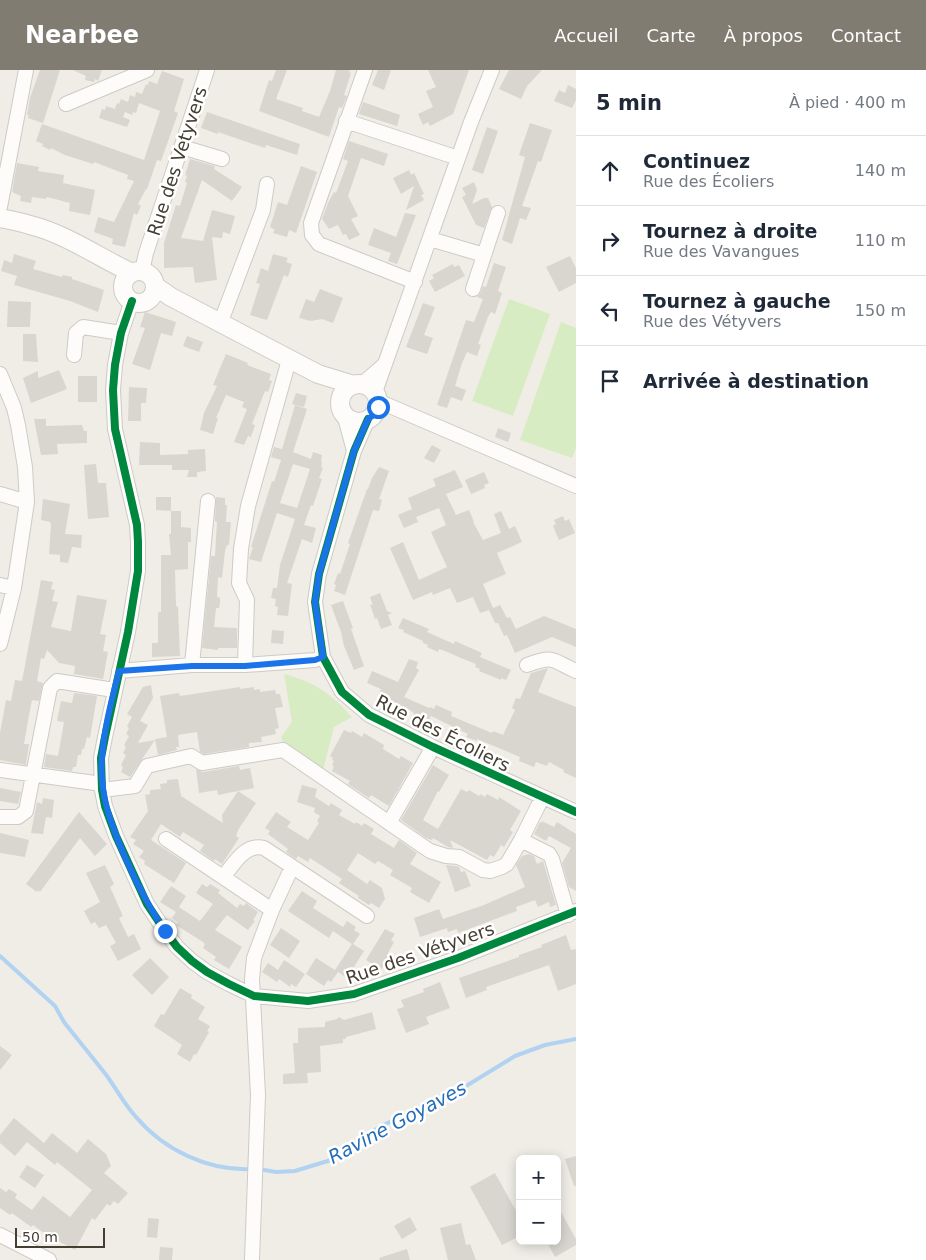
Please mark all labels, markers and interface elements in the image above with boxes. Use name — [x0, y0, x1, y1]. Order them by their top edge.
text: Nearbee — [25, 21, 139, 49]
text: Accueil — [554, 25, 619, 46]
text: Carte — [647, 25, 696, 46]
text: À propos — [724, 25, 803, 46]
text: Contact — [831, 25, 901, 46]
street label: Rue des Vetyvers — [143, 84, 211, 238]
text: 5 min — [596, 91, 662, 115]
text: À pied · 400 m — [789, 93, 906, 112]
text: Continuez — [643, 150, 750, 172]
icon: ahead — [596, 157, 624, 185]
text: 140 m — [855, 161, 906, 180]
text: Rue des Écoliers — [643, 172, 774, 191]
text: Tournez à droite — [643, 220, 817, 242]
icon: right — [596, 227, 624, 255]
text: 110 m — [855, 231, 906, 250]
text: Rue des Vavangues — [643, 242, 799, 261]
text: Tournez à gauche — [643, 290, 831, 312]
icon: left — [596, 297, 624, 325]
text: 150 m — [855, 301, 906, 320]
text: Rue des Vétyvers — [643, 312, 781, 331]
icon: arrive — [596, 367, 624, 395]
text: Arrivée à destination — [643, 370, 869, 392]
route start — [367, 396, 390, 419]
street label: Rue des Écoliers — [372, 690, 514, 776]
street label: Rue des Vétyvers — [343, 918, 497, 988]
route end — [154, 920, 177, 943]
water label: Ravine Goyaves — [324, 1076, 470, 1168]
map controls — [516, 1155, 561, 1245]
button: + — [516, 1155, 561, 1200]
button: − — [516, 1200, 561, 1245]
scale bar — [15, 1225, 105, 1248]
text: 50 m — [22, 1229, 58, 1245]

